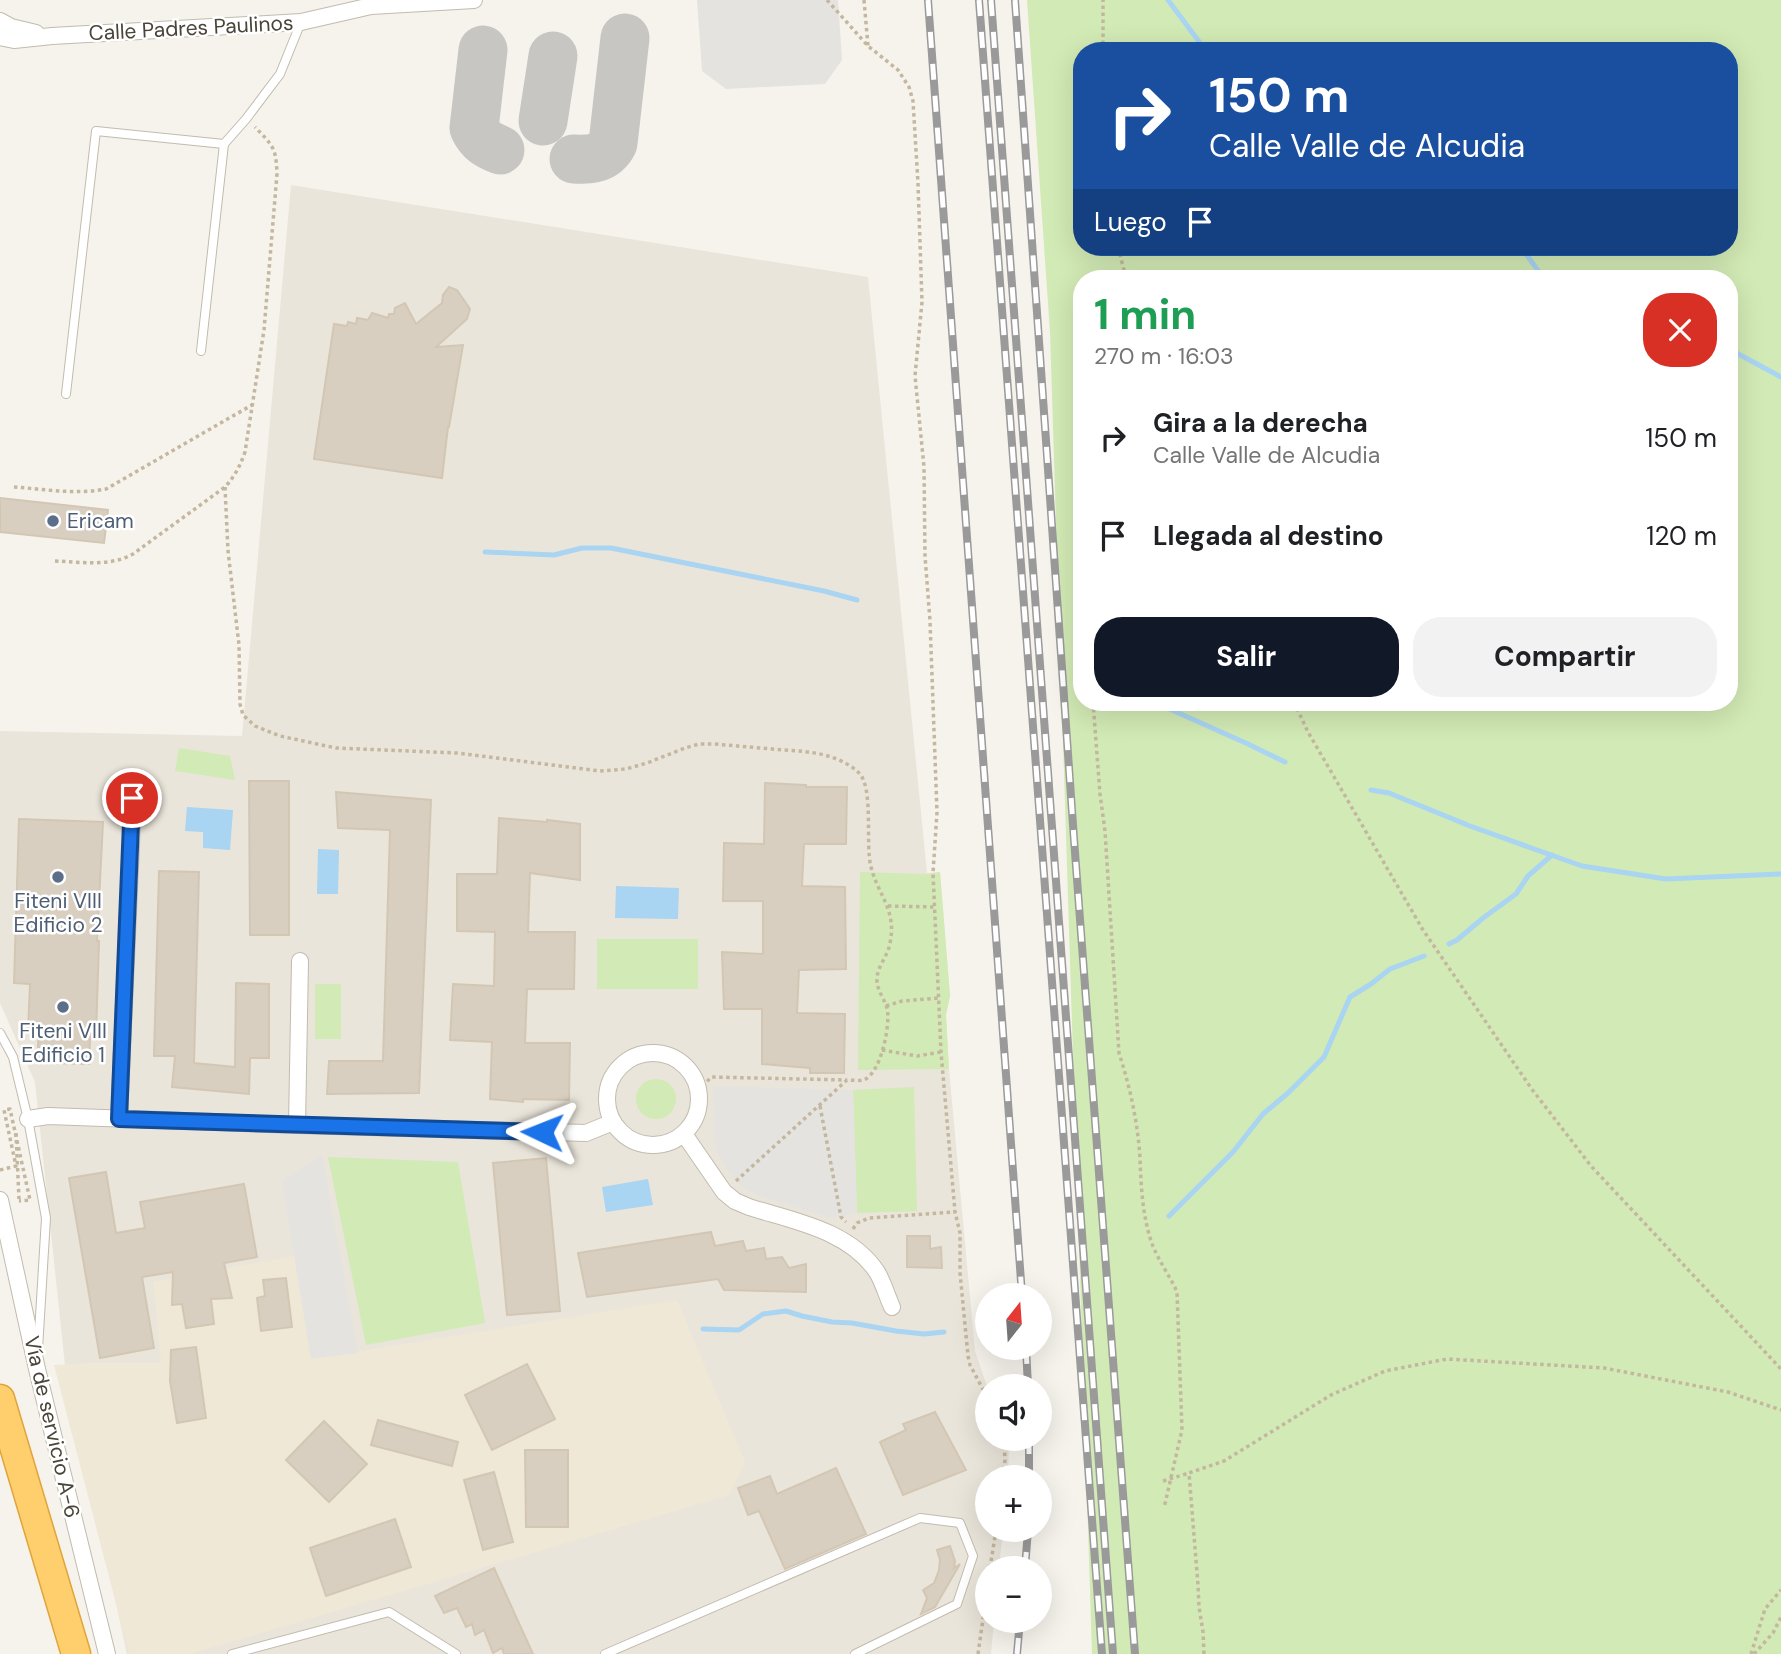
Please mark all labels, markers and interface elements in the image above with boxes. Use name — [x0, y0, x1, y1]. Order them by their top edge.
street label: Calle Padres Paulinos — [88, 9, 294, 47]
text: 150 m — [1209, 63, 1349, 127]
icon: right — [1094, 70, 1185, 161]
text: Calle Valle de Alcudia — [1209, 125, 1525, 167]
icon: arrive — [1181, 203, 1219, 241]
text: Luego — [1094, 205, 1167, 239]
text: 1 min — [1094, 287, 1196, 342]
button: close — [1643, 293, 1717, 367]
text: 270 m · 16:03 — [1094, 341, 1234, 371]
text: Gira a la derecha — [1153, 406, 1368, 440]
icon: right — [1094, 419, 1132, 457]
text: 150 m — [1645, 421, 1717, 455]
text: Calle Valle de Alcudia — [1153, 440, 1380, 470]
place label: Ericam — [67, 507, 134, 535]
marker: Ericam — [45, 513, 61, 529]
icon: arrive — [1094, 517, 1132, 555]
text: Llegada al destino — [1153, 519, 1384, 553]
text: 120 m — [1646, 519, 1717, 553]
button: Salir — [1094, 617, 1399, 697]
button: Compartir — [1413, 617, 1717, 697]
pin — [102, 768, 162, 828]
icon: arrive — [113, 779, 151, 817]
marker: Fiteni VIII Edificio 2 — [50, 869, 66, 885]
place label: Fiteni VIII Edificio 2 — [13, 887, 103, 939]
marker: Fiteni VIII Edificio 1 — [55, 999, 71, 1015]
place label: Fiteni VIII Edificio 1 — [19, 1017, 107, 1069]
position arrow — [505, 1095, 579, 1169]
north arrow — [975, 1283, 1052, 1360]
map controls — [975, 1283, 1052, 1633]
street label: Vía de servicio A-6 — [17, 1333, 87, 1521]
button: sound — [975, 1374, 1052, 1451]
button: + — [975, 1465, 1052, 1542]
button: − — [975, 1556, 1052, 1633]

